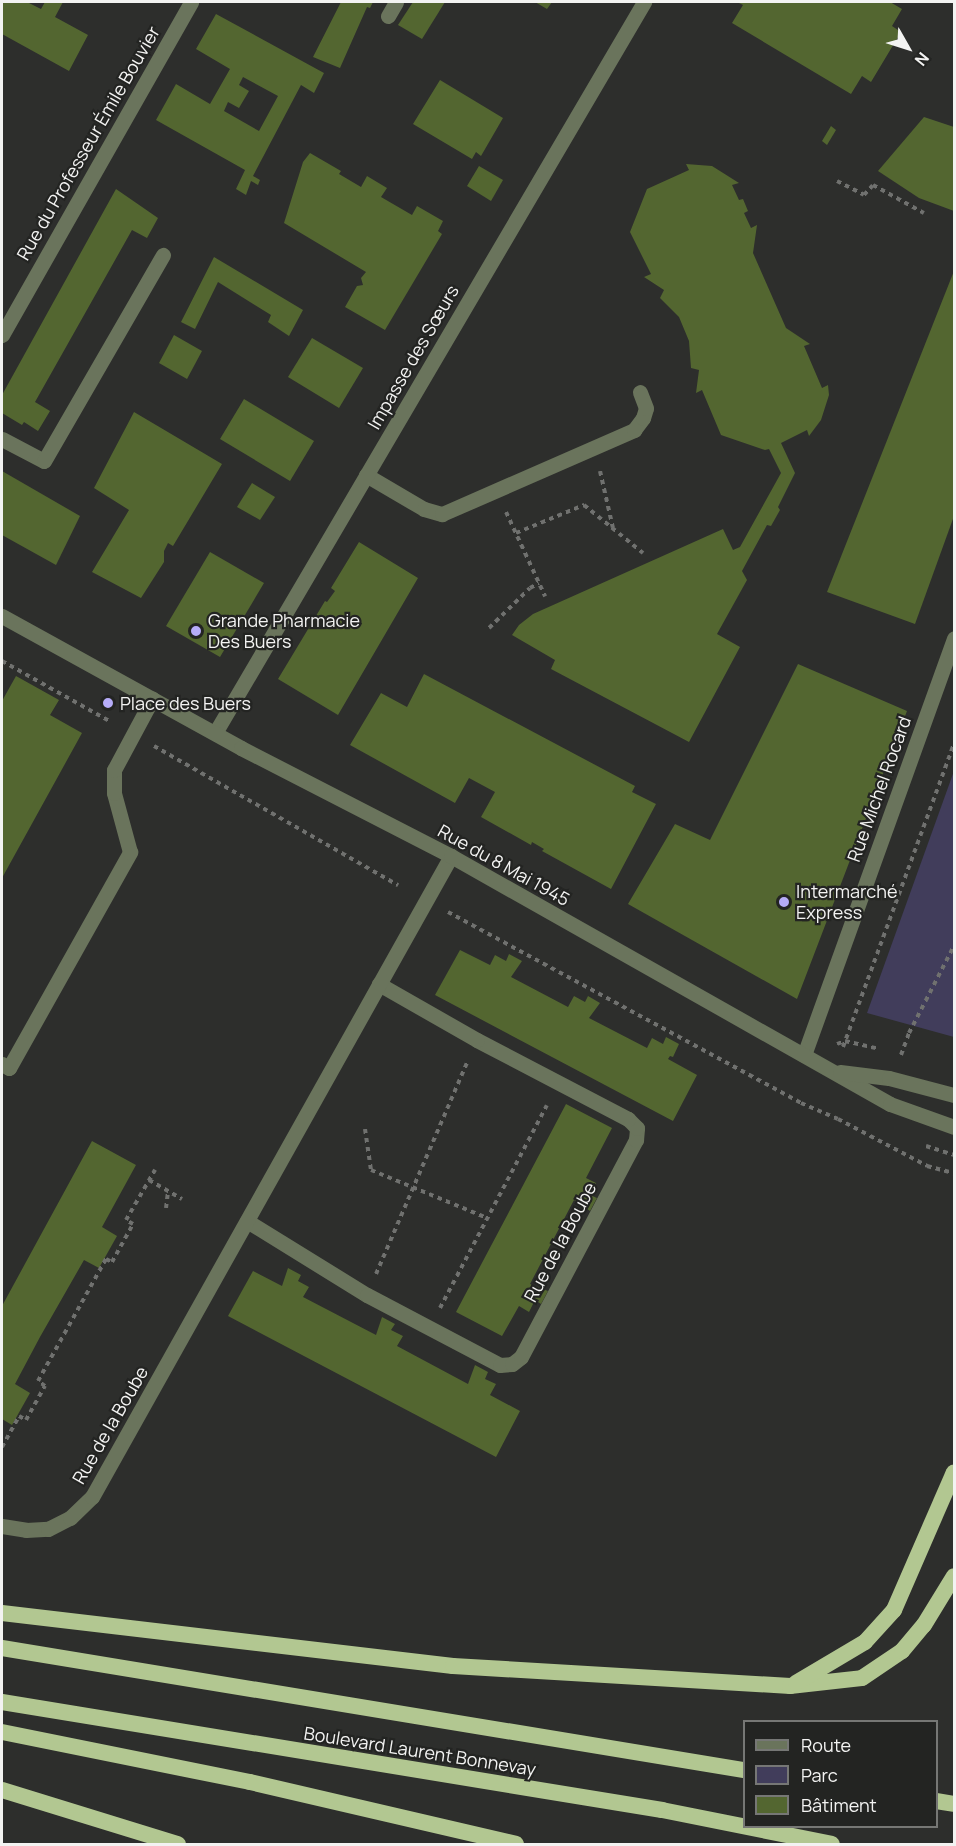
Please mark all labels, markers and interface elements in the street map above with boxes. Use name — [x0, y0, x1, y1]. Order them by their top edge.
north arrow — [878, 18, 938, 78]
street label: Rue du Professeur Émile Bouvier — [12, 22, 164, 264]
text: N — [910, 48, 934, 71]
street label: Impasse des Sœurs — [363, 281, 463, 433]
place label: Grande Pharmacie Des Buers — [208, 610, 360, 652]
marker: Grande Pharmacie Des Buers — [189, 624, 203, 638]
place label: Place des Buers — [120, 692, 251, 714]
marker: Place des Buers — [101, 696, 115, 710]
street label: Rue Michel Rocard — [843, 713, 915, 865]
street label: Rue du 8 Mai 1945 — [434, 820, 574, 910]
place label: Intermarché Express — [796, 881, 898, 924]
marker: Intermarché Express — [777, 895, 791, 909]
street label: Rue de la Boube — [519, 1179, 601, 1305]
street label: Rue de la Boube — [68, 1362, 152, 1488]
legend — [743, 1720, 938, 1828]
street label: Boulevard Laurent Bonnevay — [302, 1722, 538, 1780]
text: Route — [801, 1733, 851, 1757]
text: Parc — [801, 1763, 838, 1787]
text: Bâtiment — [801, 1793, 877, 1817]

